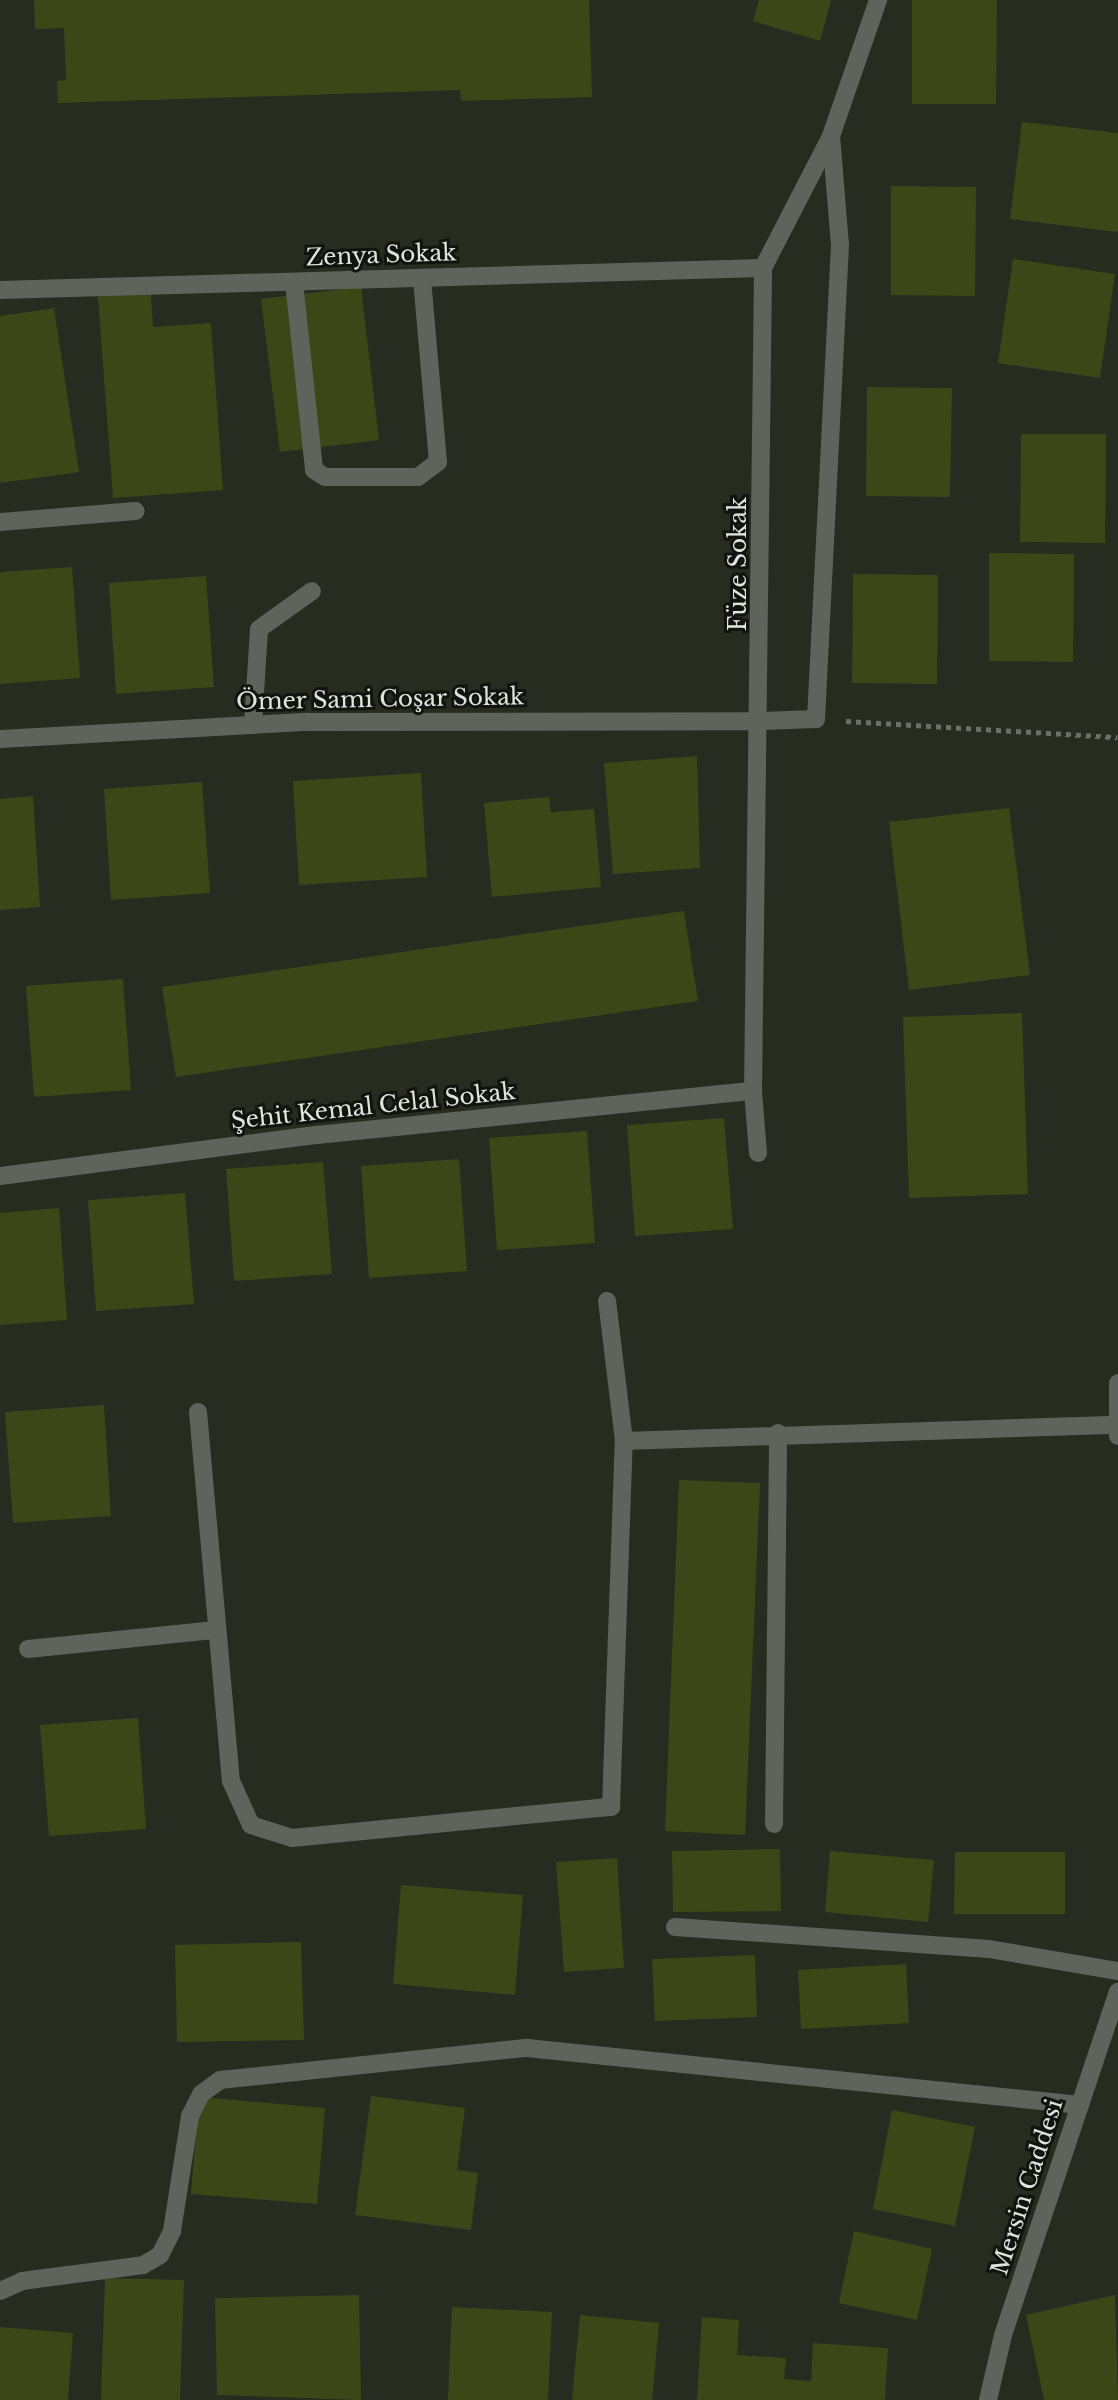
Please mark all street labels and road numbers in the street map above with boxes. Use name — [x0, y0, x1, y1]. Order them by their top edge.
street label: Zenya Sokak — [305, 239, 457, 271]
street label: Füze Sokak — [724, 497, 752, 631]
street label: Ömer Sami Coşar Sokak — [235, 683, 525, 715]
street label: Şehit Kemal Celal Sokak — [229, 1077, 517, 1135]
street label: Mersin Caddesi — [986, 2096, 1068, 2278]

